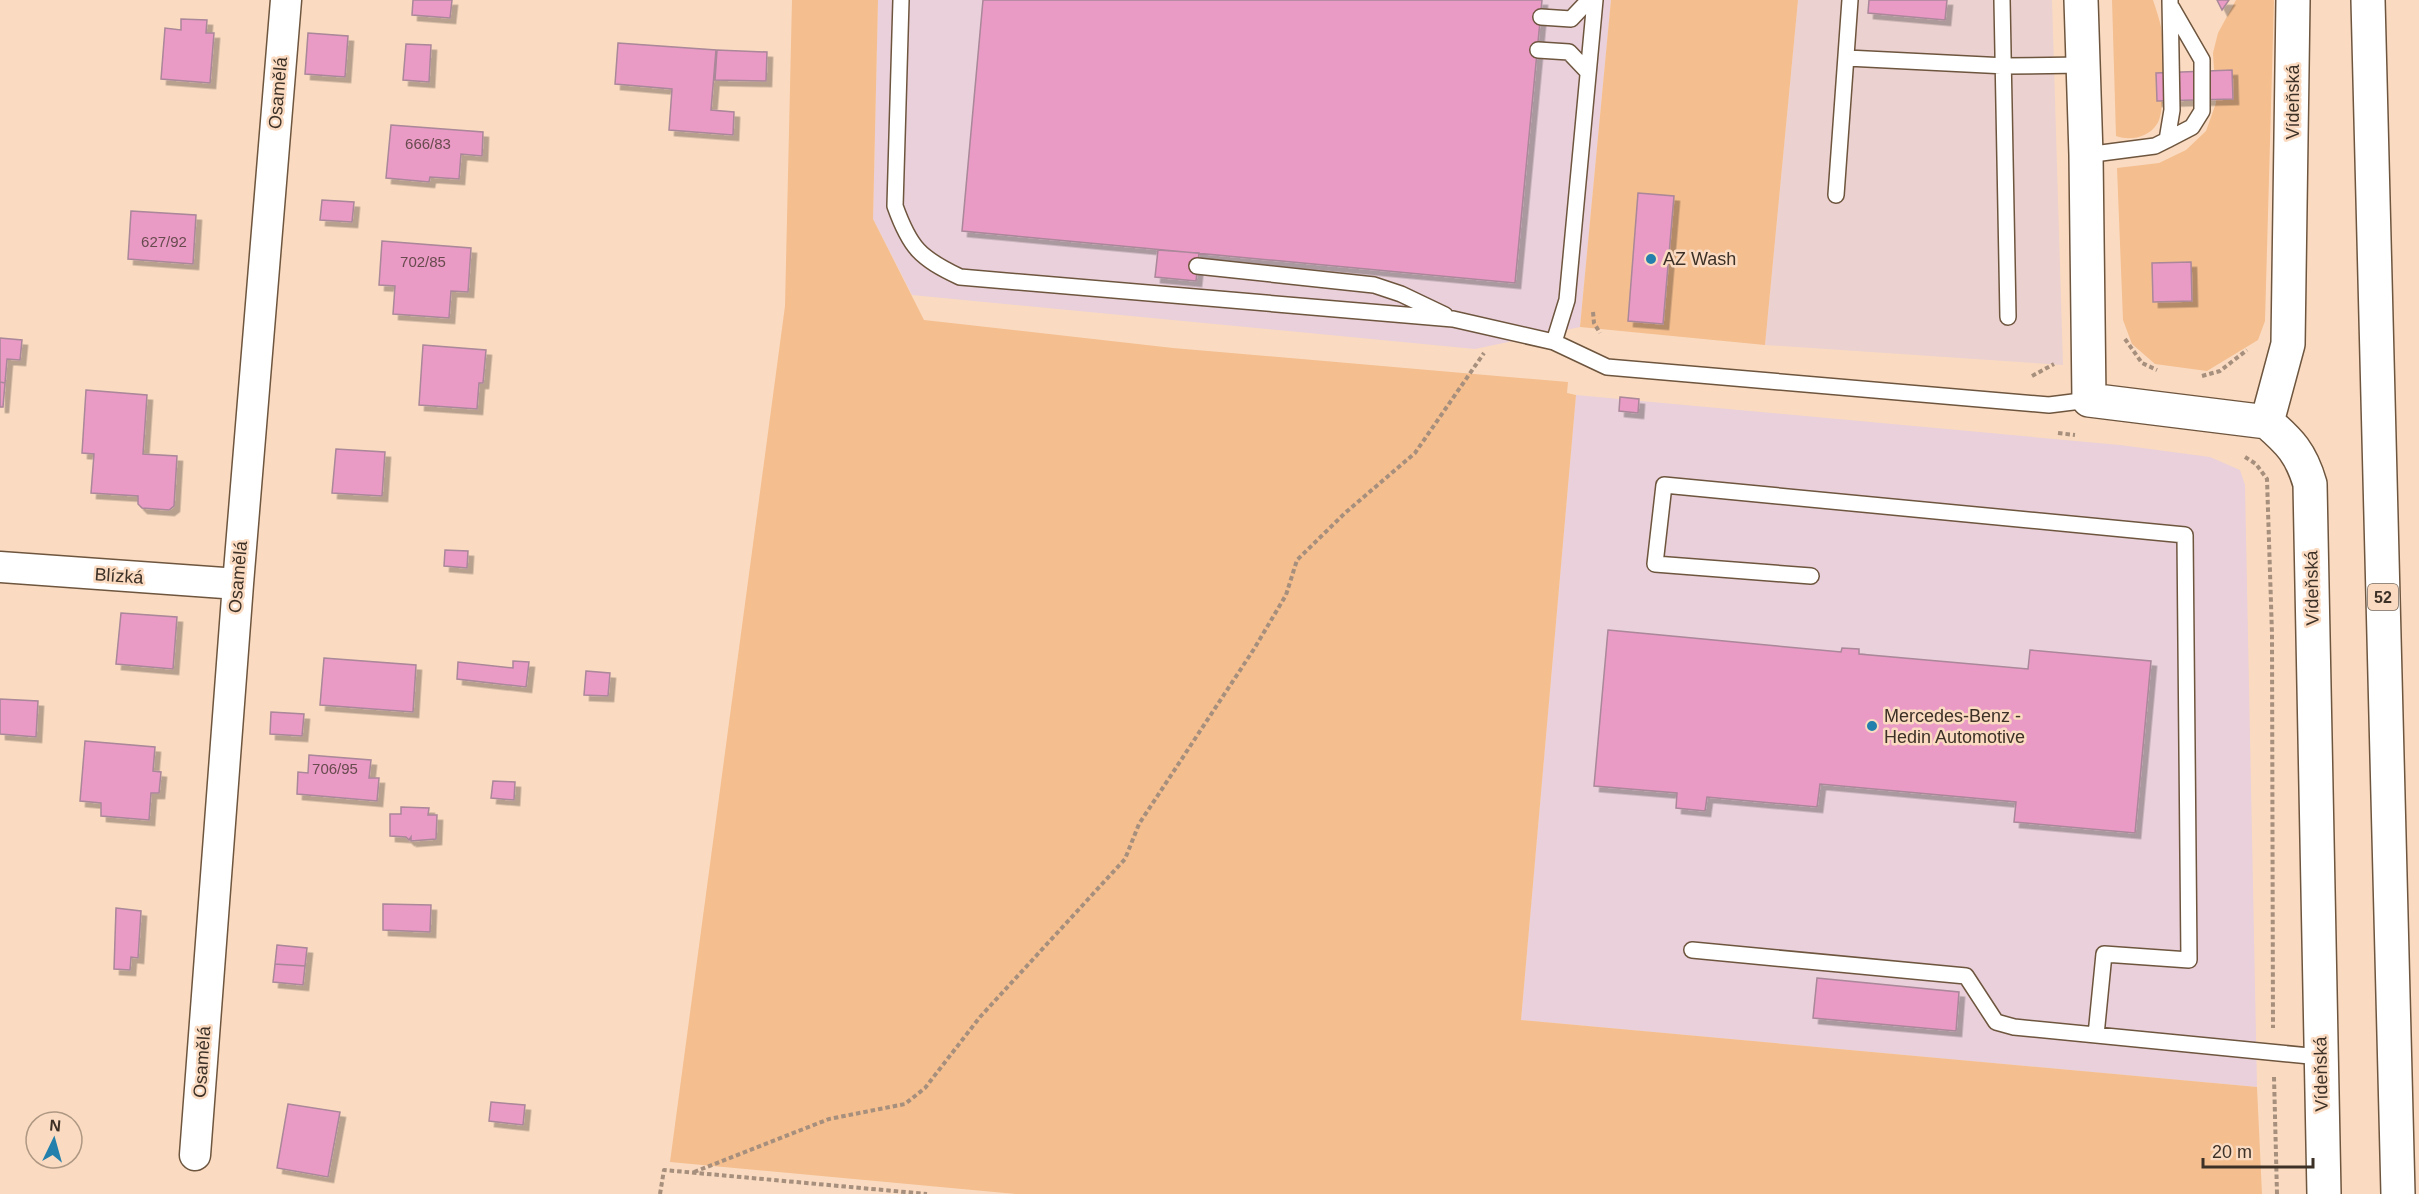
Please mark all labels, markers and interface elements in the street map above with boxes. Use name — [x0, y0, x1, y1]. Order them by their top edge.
street label: Osamělá — [265, 55, 291, 130]
street label: Vídeňská — [2283, 63, 2303, 140]
house number: 666/83 — [405, 135, 451, 152]
house number: 627/92 — [141, 233, 187, 250]
place label: AZ Wash — [1663, 249, 1736, 269]
marker: AZ Wash — [1644, 252, 1658, 266]
house number: 702/85 — [400, 253, 446, 270]
street label: Osamělá — [225, 539, 251, 614]
street label: Vídeňská — [2301, 549, 2323, 626]
street label: Blízká — [94, 564, 145, 588]
road number: 52 — [2368, 584, 2398, 610]
place label: Mercedes-Benz - Hedin Automotive — [1884, 706, 2025, 747]
marker: Mercedes-Benz - Hedin Automotive — [1865, 719, 1879, 733]
house number: 706/95 — [312, 760, 358, 777]
street label: Osamělá — [190, 1024, 215, 1099]
street label: Vídeňská — [2310, 1035, 2332, 1112]
north arrow — [24, 1110, 84, 1170]
text: N — [49, 1117, 62, 1135]
scale bar — [2203, 1131, 2312, 1169]
text: 20 m — [2212, 1142, 2252, 1162]

